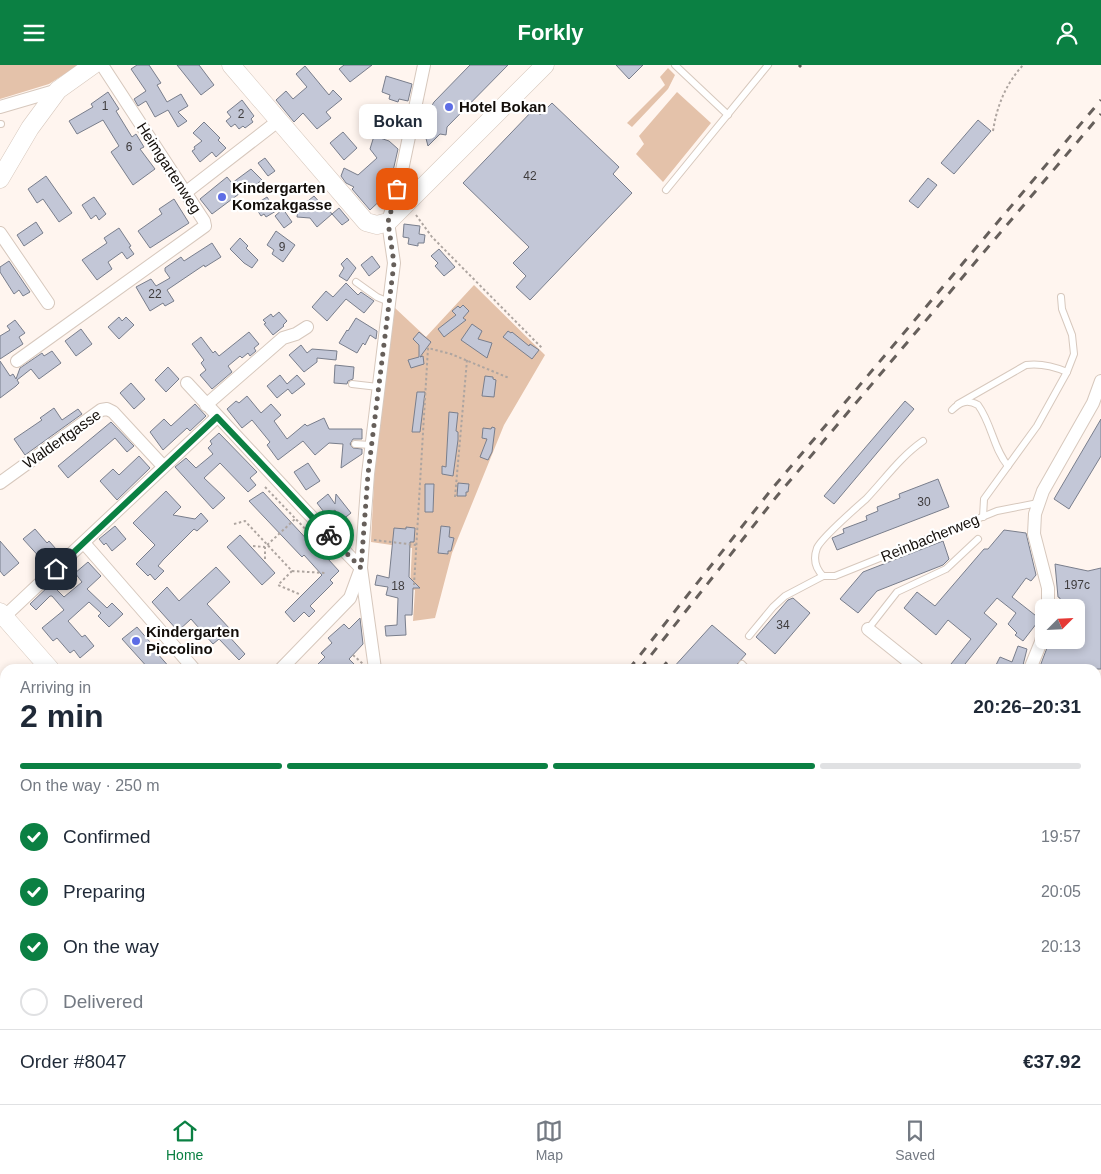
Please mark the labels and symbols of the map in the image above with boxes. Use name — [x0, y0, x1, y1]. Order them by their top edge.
place label: Hotel Bokan — [459, 98, 547, 115]
house number: 1 — [102, 99, 109, 113]
marker: Hotel Bokan — [443, 101, 455, 113]
callout: Bokan — [358, 104, 436, 139]
house number: 2 — [238, 107, 245, 121]
street label: Heimgartenweg — [134, 119, 205, 216]
house number: 6 — [126, 140, 133, 154]
pin — [376, 168, 418, 210]
house number: 42 — [523, 169, 537, 183]
place label: Kindergarten Komzakgasse — [232, 179, 332, 213]
marker: Kindergarten Komzakgasse — [216, 191, 228, 203]
house number: 9 — [279, 240, 286, 254]
house number: 22 — [148, 287, 162, 301]
street label: Waldertgasse — [20, 405, 104, 472]
house number: 30 — [917, 495, 931, 509]
courier — [304, 510, 354, 560]
street label: Reinbacherweg — [878, 510, 981, 565]
pin — [35, 548, 77, 590]
house number: 197c — [1064, 578, 1090, 592]
house number: 18 — [391, 579, 405, 593]
north arrow — [1035, 599, 1085, 649]
house number: 34 — [776, 618, 790, 632]
place label: Kindergarten Piccolino — [146, 623, 239, 657]
marker: Kindergarten Piccolino — [130, 635, 142, 647]

